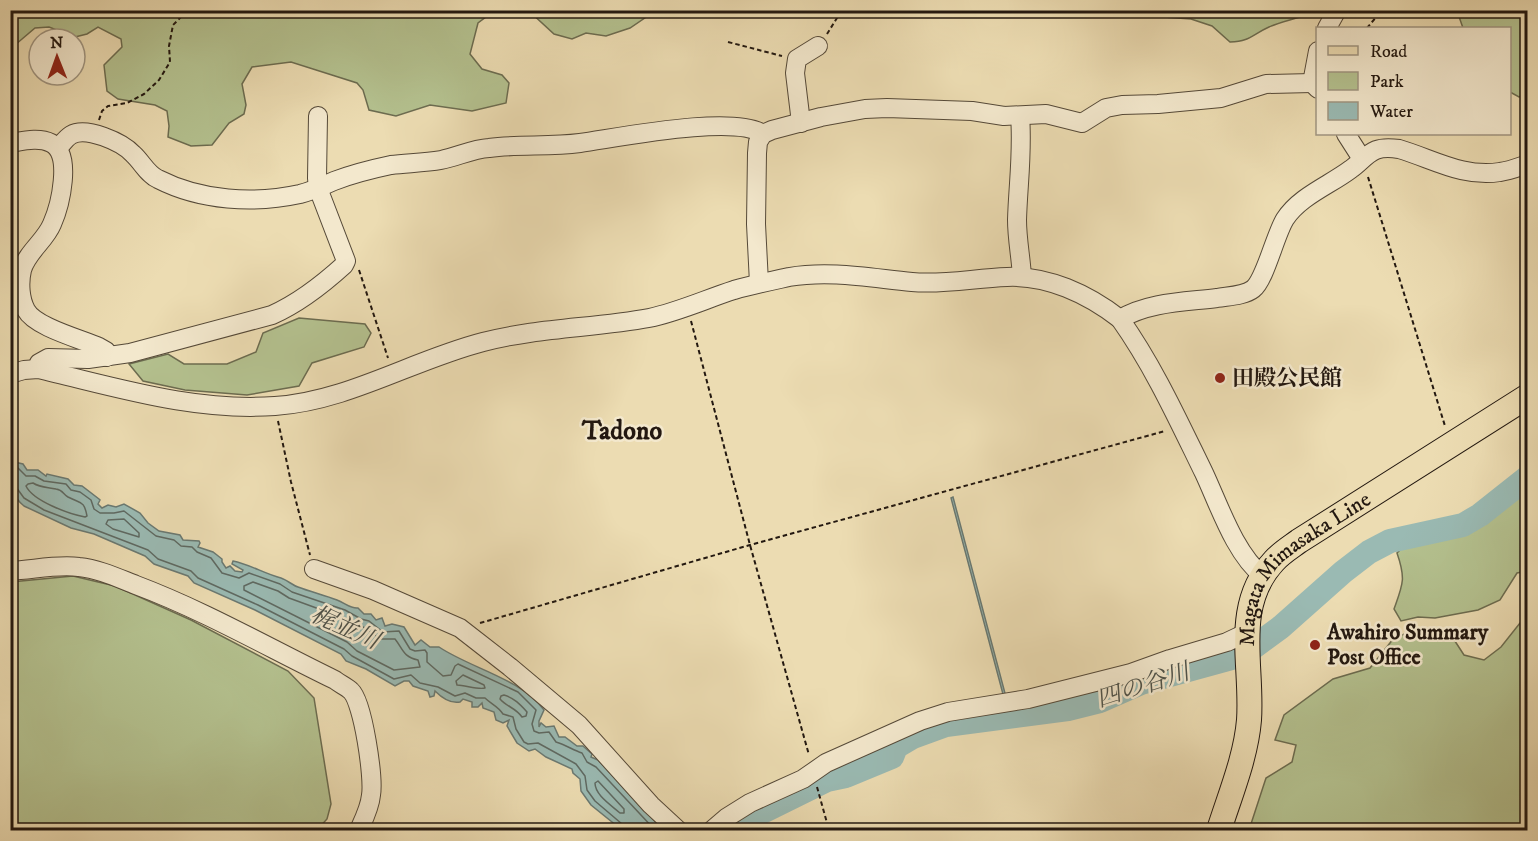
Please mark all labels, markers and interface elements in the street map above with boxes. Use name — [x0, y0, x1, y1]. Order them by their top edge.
north arrow — [27, 27, 87, 87]
legend — [1316, 27, 1511, 135]
text: N — [50, 33, 63, 53]
text: Road — [1370, 41, 1407, 63]
text: Park — [1370, 71, 1404, 93]
text: Water — [1369, 101, 1413, 123]
place label: 田殿公民館 — [1232, 365, 1342, 392]
marker: 田殿公民館 — [1213, 371, 1227, 385]
district label: Tadono — [581, 415, 662, 448]
street label: Magata Mimasaka Line — [1234, 486, 1376, 647]
water label: 梶並川 — [306, 600, 387, 658]
place label: Awahiro Summary Post Office — [1326, 619, 1489, 671]
marker: Awahiro Summary Post Office — [1308, 638, 1322, 652]
water label: 四の谷川 — [1093, 656, 1196, 715]

